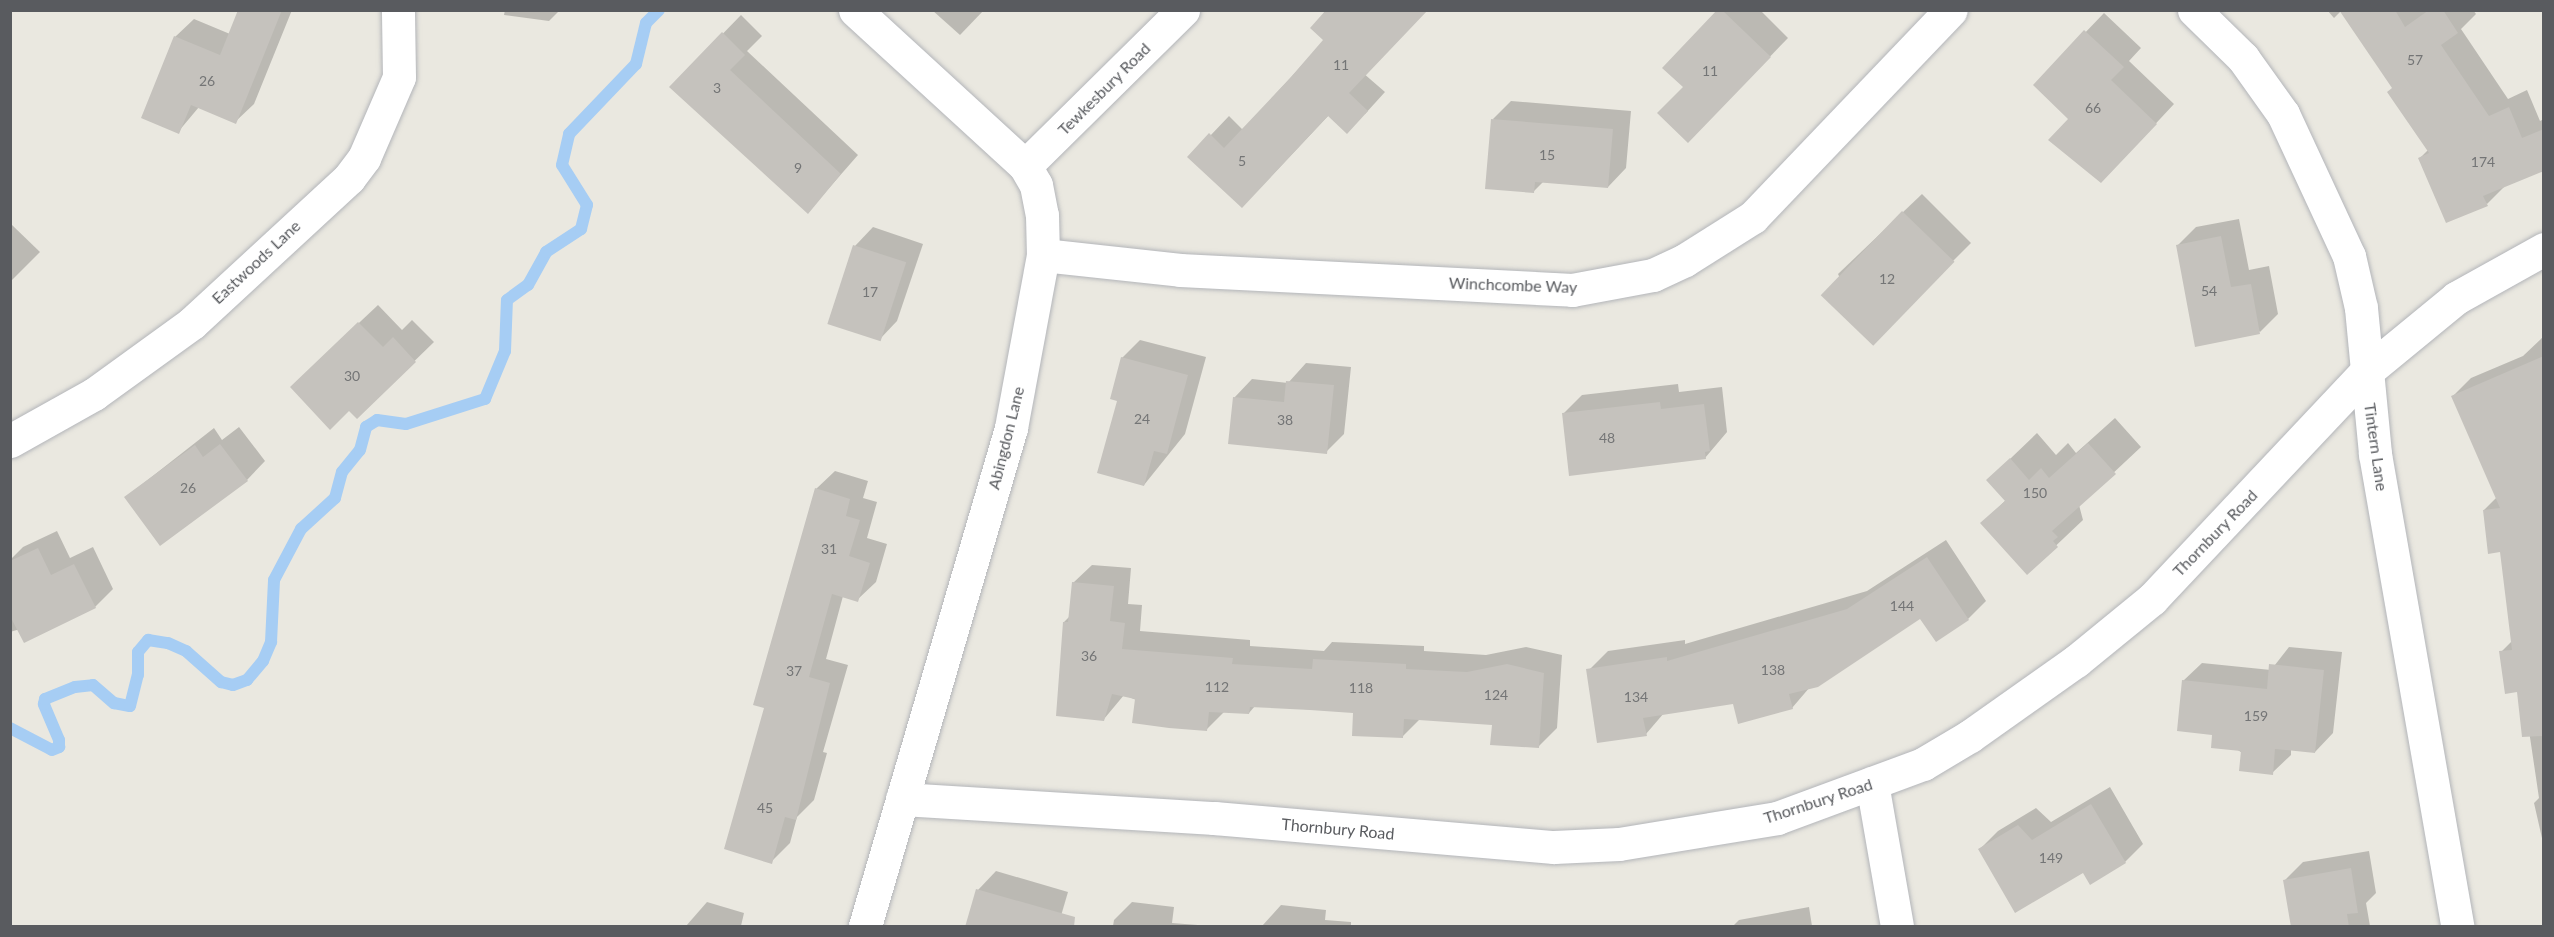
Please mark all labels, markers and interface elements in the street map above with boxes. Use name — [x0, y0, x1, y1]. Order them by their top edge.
street label: Tewkesbury Road — [1054, 39, 1154, 139]
house number: 57 — [2407, 52, 2423, 68]
house number: 11 — [1333, 57, 1349, 73]
house number: 11 — [1702, 63, 1718, 79]
house number: 26 — [199, 73, 215, 89]
house number: 3 — [713, 80, 721, 96]
house number: 66 — [2085, 100, 2101, 116]
house number: 15 — [1539, 147, 1555, 163]
house number: 5 — [1238, 153, 1246, 169]
house number: 174 — [2471, 154, 2495, 170]
house number: 9 — [794, 160, 802, 176]
street label: Eastwoods Lane — [208, 216, 304, 308]
house number: 12 — [1879, 271, 1895, 287]
street label: Winchcombe Way — [1448, 273, 1578, 297]
house number: 54 — [2201, 283, 2217, 299]
house number: 17 — [862, 284, 878, 300]
house number: 30 — [344, 368, 360, 384]
street label: Abingdon Lane — [984, 385, 1028, 491]
street label: Tintern Lane — [2360, 402, 2392, 492]
house number: 24 — [1134, 411, 1150, 427]
house number: 38 — [1277, 412, 1293, 428]
house number: 48 — [1599, 430, 1615, 446]
house number: 26 — [180, 480, 196, 496]
house number: 150 — [2023, 485, 2047, 501]
street label: Thornbury Road — [2169, 485, 2261, 581]
house number: 31 — [821, 541, 837, 557]
house number: 144 — [1890, 598, 1914, 614]
house number: 36 — [1081, 648, 1097, 664]
house number: 138 — [1761, 662, 1785, 678]
house number: 37 — [786, 663, 802, 679]
house number: 112 — [1205, 679, 1229, 695]
house number: 118 — [1349, 680, 1373, 696]
house number: 124 — [1484, 687, 1508, 703]
house number: 134 — [1624, 689, 1648, 705]
house number: 159 — [2244, 708, 2268, 724]
street label: Thornbury Road — [1761, 774, 1875, 828]
house number: 45 — [757, 800, 773, 816]
street label: Thornbury Road — [1281, 814, 1395, 844]
house number: 149 — [2039, 850, 2063, 866]

